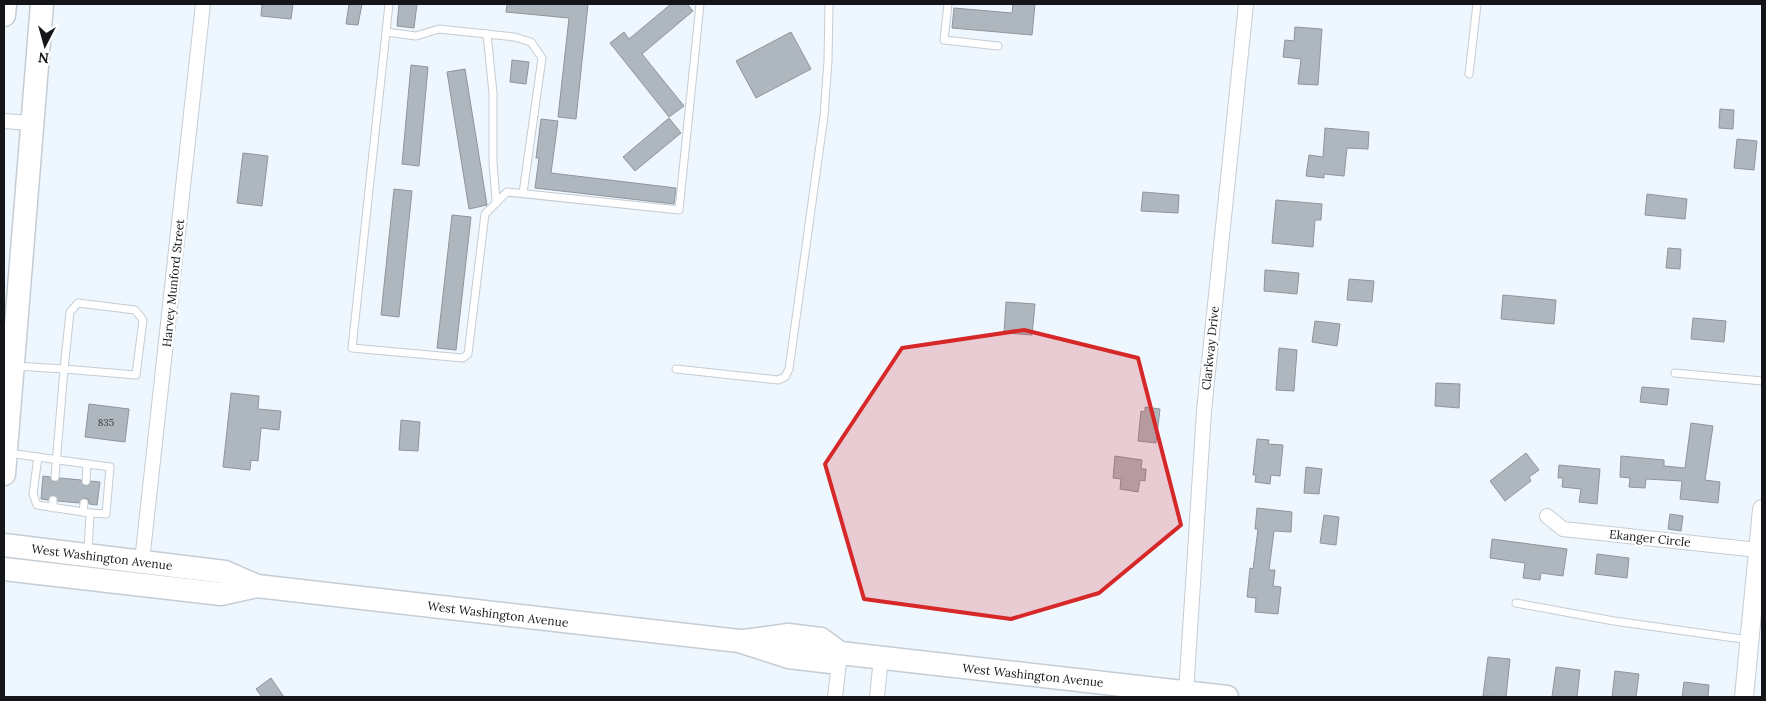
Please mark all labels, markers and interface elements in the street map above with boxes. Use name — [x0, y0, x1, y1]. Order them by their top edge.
north arrow — [20, 20, 70, 70]
text: N — [37, 48, 50, 67]
street label: Harvey Munford Street — [159, 218, 187, 348]
street label: Clarkway Drive — [1198, 305, 1222, 391]
house number: 835 — [98, 416, 114, 429]
street label: Ekanger Circle — [1609, 526, 1692, 550]
street label: West Washington Avenue — [31, 541, 174, 573]
street label: West Washington Avenue — [427, 598, 570, 630]
street label: West Washington Avenue — [962, 660, 1105, 690]

